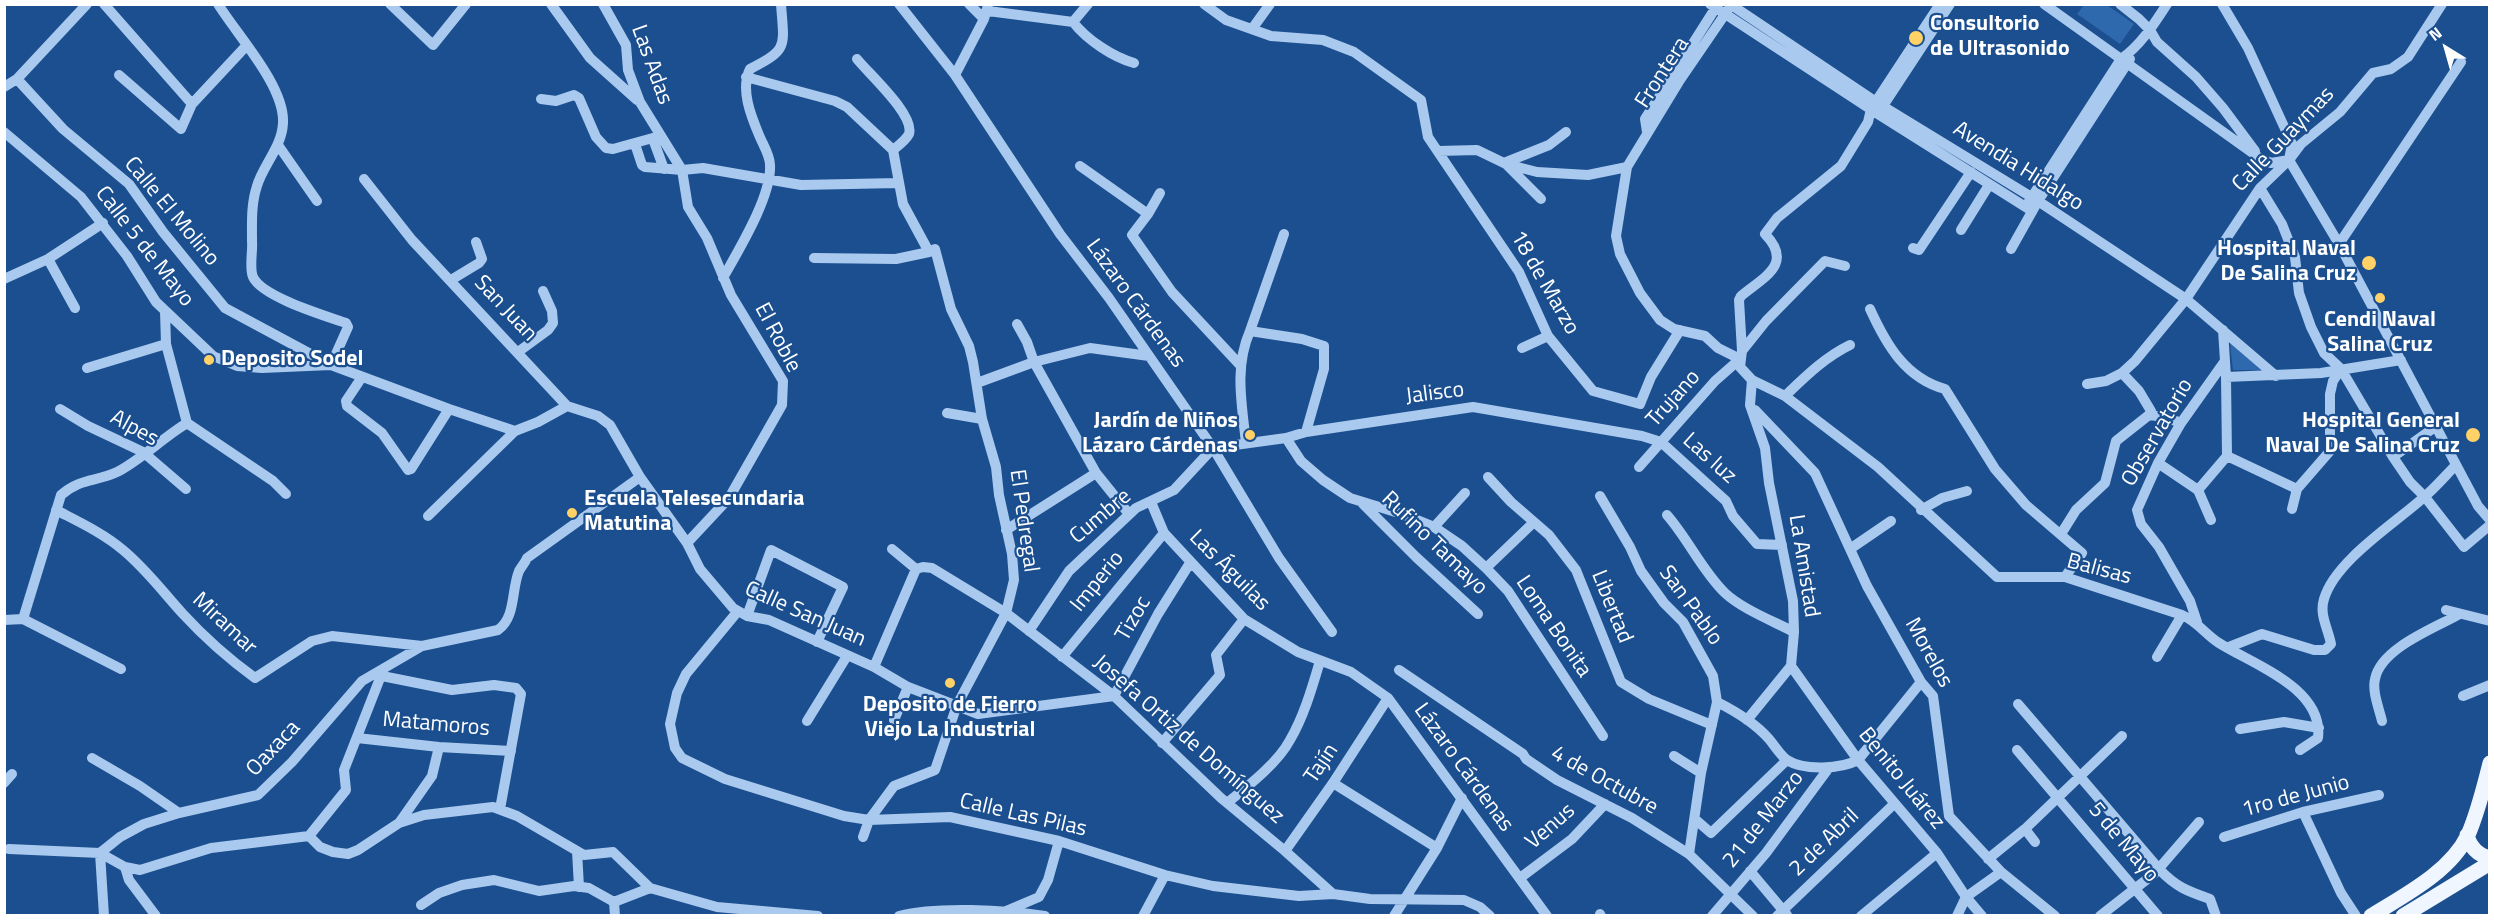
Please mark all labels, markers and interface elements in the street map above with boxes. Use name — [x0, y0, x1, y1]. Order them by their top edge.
place label: Consultorio de Ultrasonido — [1930, 12, 2070, 63]
north arrow — [2416, 18, 2476, 78]
text: N — [2424, 21, 2447, 47]
street label: Las Adas — [624, 22, 678, 108]
marker: Consultorio de Ultrasonido — [1907, 29, 1925, 47]
street label: Frontera — [1630, 33, 1696, 113]
street label: Calle Guaymas — [2227, 82, 2341, 198]
street label: Avendia Hidalgo — [1948, 116, 2088, 218]
street label: Calle El Molino — [118, 152, 224, 272]
street label: Calle 5 de Mayo — [89, 182, 199, 312]
street label: 18 de Marzo — [1504, 226, 1584, 340]
street label: Lázaro Cárdenas — [1079, 235, 1191, 373]
place label: Hospital Naval De Salina Cruz — [2217, 237, 2356, 288]
marker: Hospital Naval De Salina Cruz — [2360, 254, 2378, 272]
street label: San Juan — [468, 271, 542, 347]
marker: Cendi Naval Salina Cruz — [2373, 291, 2387, 305]
street label: El Roble — [748, 299, 806, 377]
place label: Cendi Naval Salina Cruz — [2324, 308, 2436, 360]
place label: Deposito Sodel — [221, 347, 363, 373]
marker: Deposito Sodel — [202, 353, 216, 367]
street label: Trujano — [1641, 365, 1707, 433]
street label: Observatorio — [2117, 375, 2199, 491]
street label: Jalisco — [1404, 377, 1466, 411]
street label: Alpes — [105, 405, 163, 453]
place label: Jardín de Niños Lázaro Cárdenas — [1082, 409, 1238, 460]
place label: Hospital General Naval De Salina Cruz — [2265, 409, 2460, 460]
marker: Hospital General Naval De Salina Cruz — [2464, 426, 2482, 444]
marker: Jardín de Niños Lázaro Cárdenas — [1243, 428, 1257, 442]
street label: Las luz — [1677, 428, 1741, 490]
street label: El Pedregal — [1003, 468, 1043, 574]
street label: Cumbre — [1065, 484, 1137, 550]
place label: Escuela Telesecundaria Matutina — [584, 487, 804, 538]
street label: Rufino Tamayo — [1375, 487, 1493, 601]
marker: Escuela Telesecundaria Matutina — [565, 506, 579, 520]
street label: La Amistad — [1782, 513, 1824, 619]
street label: Las Águilas — [1183, 525, 1275, 617]
street label: Imperio — [1066, 546, 1130, 618]
street label: Balisas — [2064, 549, 2134, 591]
street label: San Pablo — [1652, 561, 1728, 651]
street label: Libertad — [1585, 567, 1637, 647]
street label: Loma Bonita — [1509, 571, 1597, 683]
street label: Calle San Juan — [740, 577, 870, 653]
street label: Miramar — [186, 587, 262, 661]
street label: Tizoc — [1111, 592, 1157, 646]
street label: Morelos — [1898, 614, 1958, 692]
street label: Josefa Ortiz de Domínguez — [1087, 650, 1289, 830]
marker: Deposito de Fierro Viejo La Industrial — [943, 676, 957, 690]
place label: Deposito de Fierro Viejo La Industrial — [863, 693, 1037, 744]
street label: Lázaro Cárdenas — [1407, 699, 1519, 837]
street label: Matamoros — [381, 707, 491, 743]
street label: Oaxaca — [241, 715, 307, 783]
street label: Benito Juárez — [1852, 723, 1950, 835]
street label: Tajín — [1299, 739, 1345, 789]
street label: 4 de Octubre — [1546, 741, 1662, 821]
street label: 21 de Marzo — [1718, 766, 1810, 874]
street label: 1ro de Junio — [2239, 770, 2353, 824]
street label: Calle Las Pilas — [957, 789, 1089, 843]
street label: Venus — [1521, 798, 1581, 856]
street label: 5 de Mayo — [2082, 798, 2164, 888]
street label: 2 de Abril — [1785, 803, 1865, 883]

